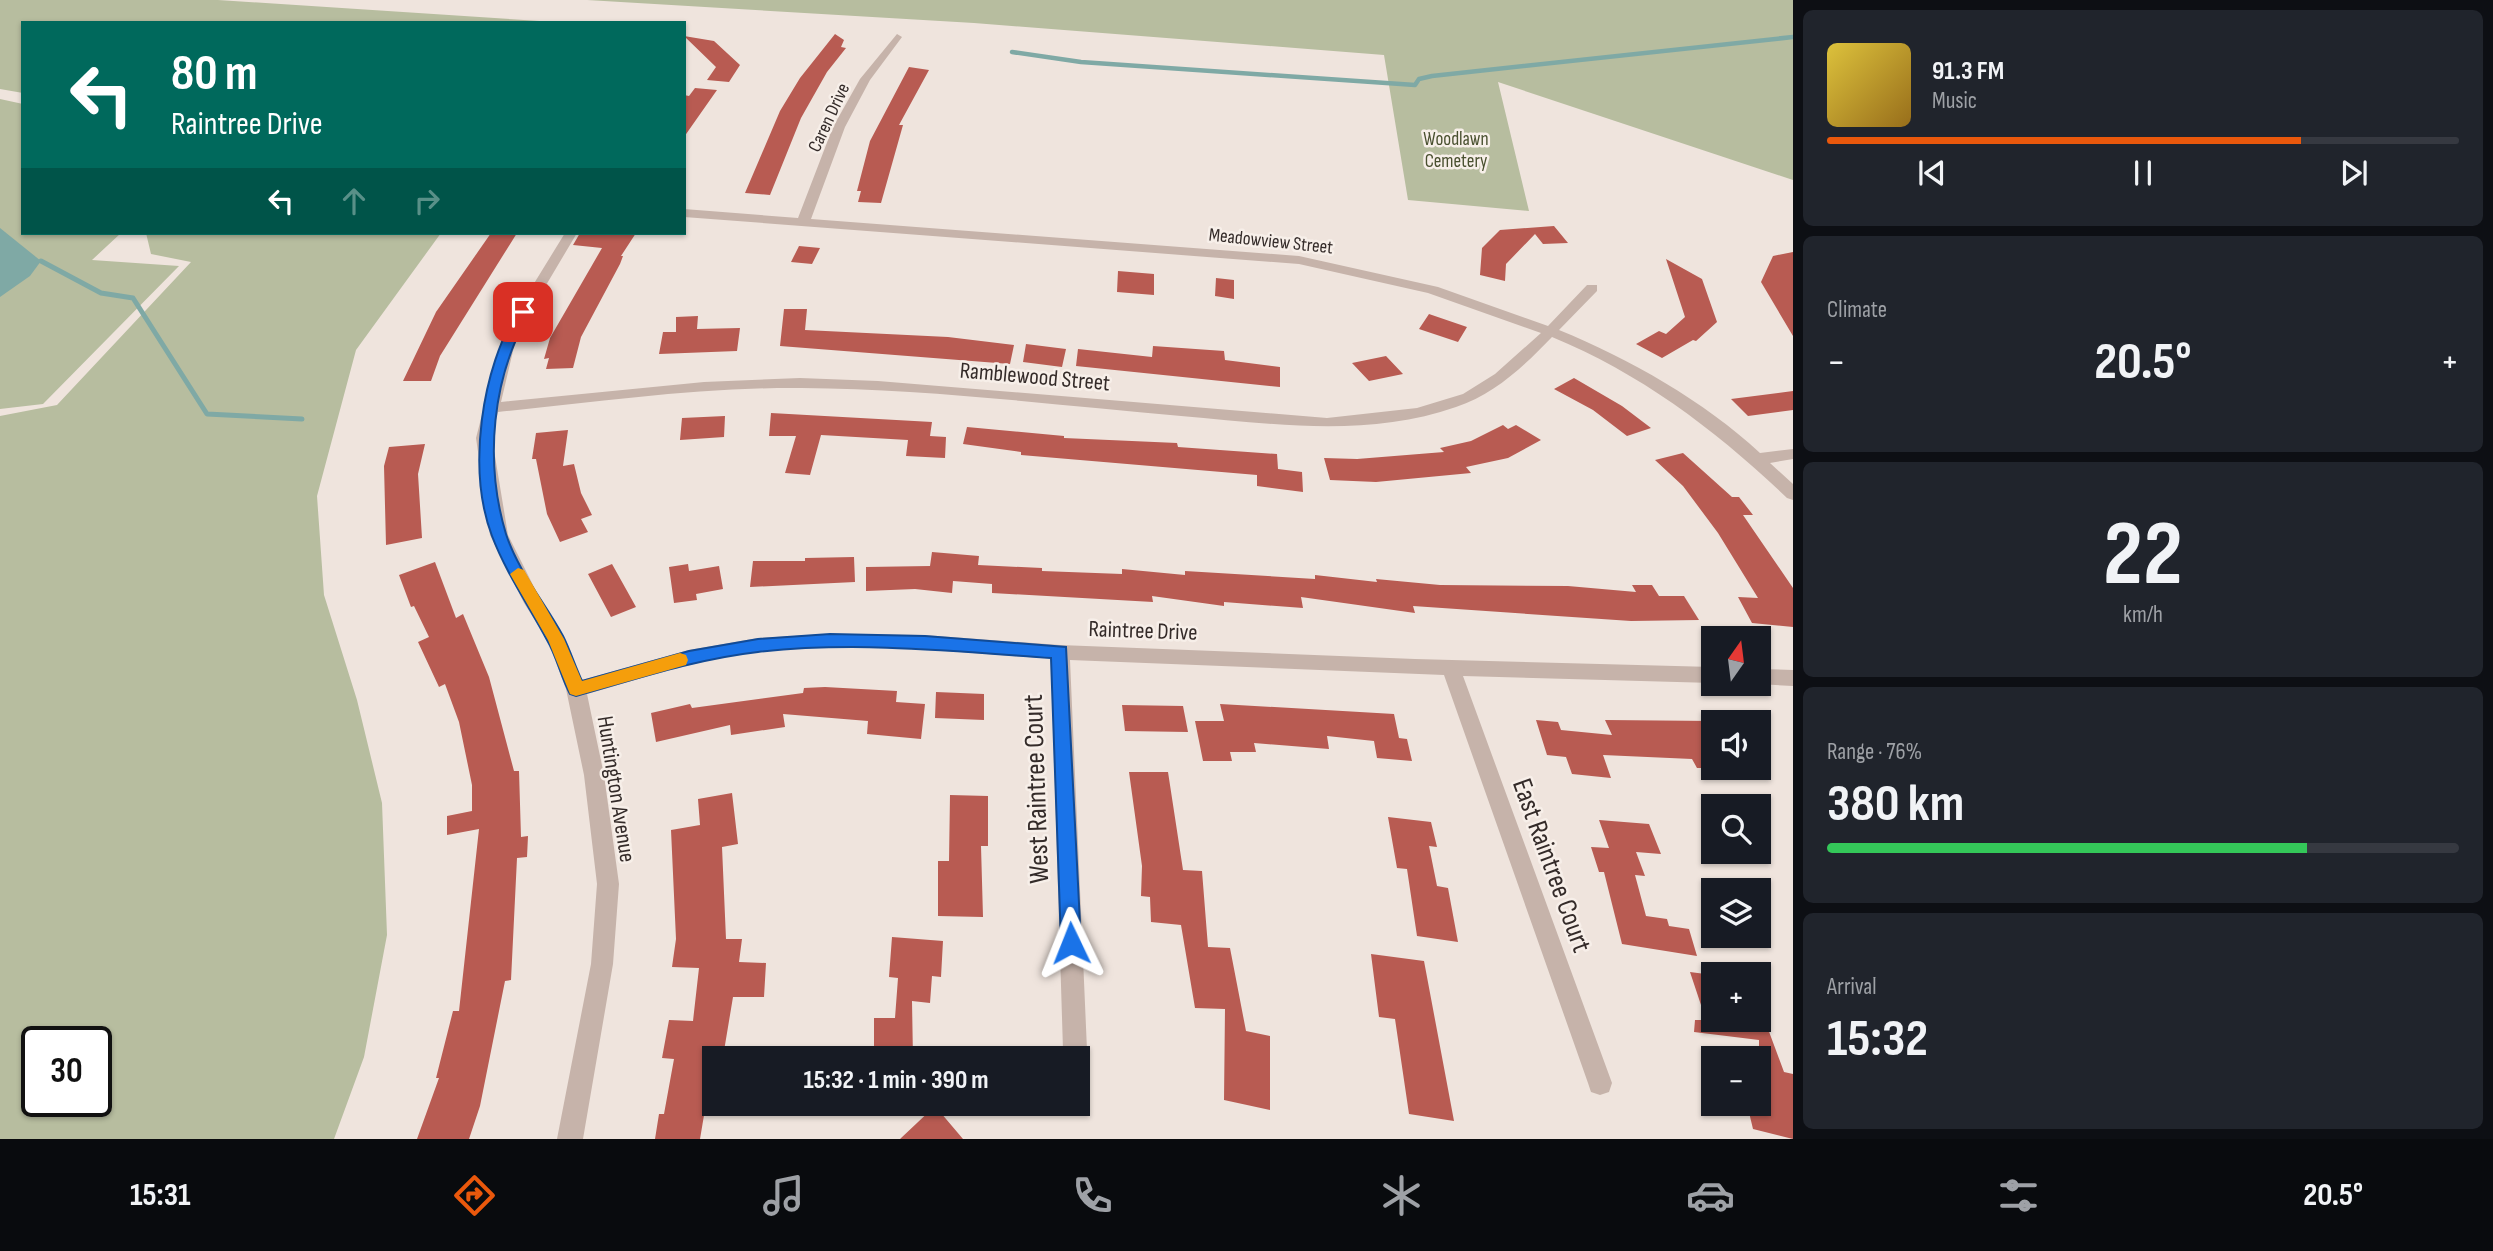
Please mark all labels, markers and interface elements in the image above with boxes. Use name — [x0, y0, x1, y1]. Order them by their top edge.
text: 80 m — [171, 45, 258, 104]
icon: left — [56, 49, 147, 140]
text: 91.3 FM — [1932, 56, 2004, 87]
street label: Caren Drive — [803, 80, 855, 156]
text: Music — [1932, 87, 1977, 115]
text: Raintree Drive — [171, 105, 323, 144]
park label: Woodlawn Cemetery — [1423, 128, 1489, 173]
icon: previous — [1913, 154, 1951, 192]
icon: pause — [2124, 154, 2162, 192]
icon: next — [2335, 154, 2373, 192]
icon: left — [262, 182, 300, 220]
icon: ahead — [335, 182, 373, 220]
icon: right — [408, 182, 446, 220]
street label: Meadowview Street — [1208, 224, 1334, 259]
pin — [493, 282, 553, 342]
icon: arrive — [504, 293, 542, 331]
text: Climate — [1827, 296, 1887, 324]
text: 20.5° — [2094, 331, 2192, 394]
text: − — [1827, 340, 1846, 385]
text: + — [2440, 340, 2459, 385]
street label: Ramblewood Street — [959, 356, 1111, 398]
text: 22 — [2103, 501, 2183, 610]
text: km/h — [2123, 601, 2163, 629]
street label: Raintree Drive — [1088, 615, 1198, 647]
north arrow — [1701, 626, 1771, 696]
map controls — [1701, 626, 1771, 1116]
street label: West Raintree Court — [1017, 694, 1056, 884]
button: sound — [1701, 710, 1771, 780]
street label: Huntington Avenue — [591, 714, 641, 864]
text: Range · 76% — [1827, 738, 1922, 766]
text: 380 km — [1827, 773, 1964, 836]
street label: East Raintree Court — [1505, 774, 1598, 957]
button: search — [1701, 794, 1771, 864]
button: layers — [1701, 878, 1771, 948]
position arrow — [1034, 906, 1108, 980]
button: + — [1701, 962, 1771, 1032]
text: Arrival — [1827, 973, 1876, 1001]
text: 15:32 — [1827, 1008, 1928, 1071]
speed limit sign: 30 — [21, 1026, 112, 1117]
button: − — [1701, 1046, 1771, 1116]
text: 15:32 · 1 min · 390 m — [803, 1065, 989, 1096]
icon: directions — [450, 1171, 499, 1220]
icon: music — [759, 1171, 808, 1220]
icon: phone — [1068, 1171, 1117, 1220]
icon: climate — [1377, 1171, 1426, 1220]
icon: car — [1686, 1171, 1735, 1220]
icon: filters — [1994, 1171, 2043, 1220]
text: 15:31 — [130, 1176, 191, 1215]
text: 20.5° — [2303, 1176, 2363, 1215]

